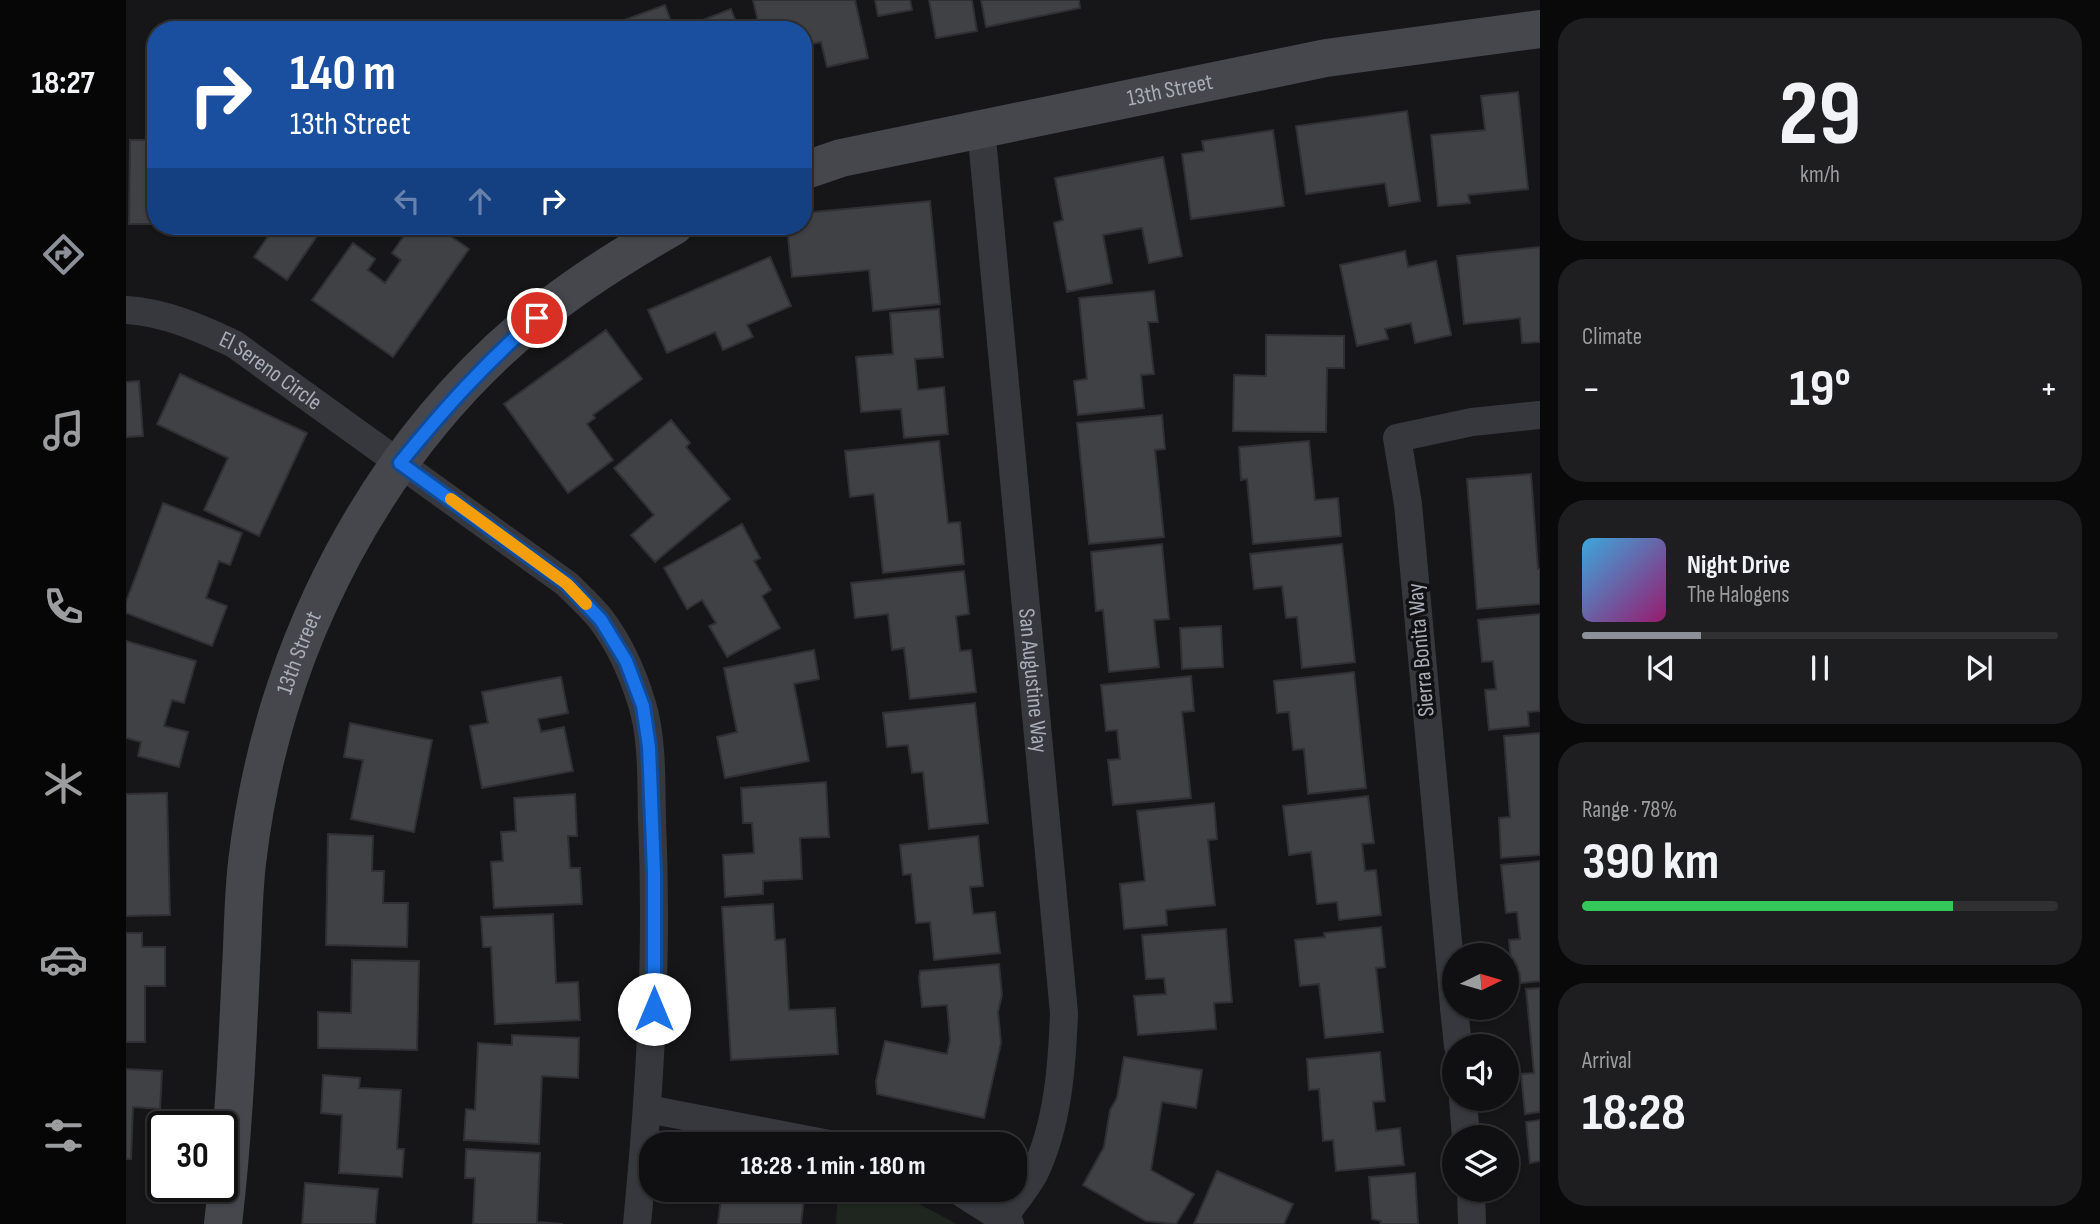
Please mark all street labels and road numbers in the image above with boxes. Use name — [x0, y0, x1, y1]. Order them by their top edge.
street label: 13th Street — [1125, 68, 1215, 113]
street label: El Sereno Circle — [215, 325, 327, 417]
street label: Sierra Bonita Way — [1401, 582, 1441, 718]
street label: 13th Street — [271, 607, 328, 698]
street label: San Augustine Way — [1012, 607, 1054, 754]

